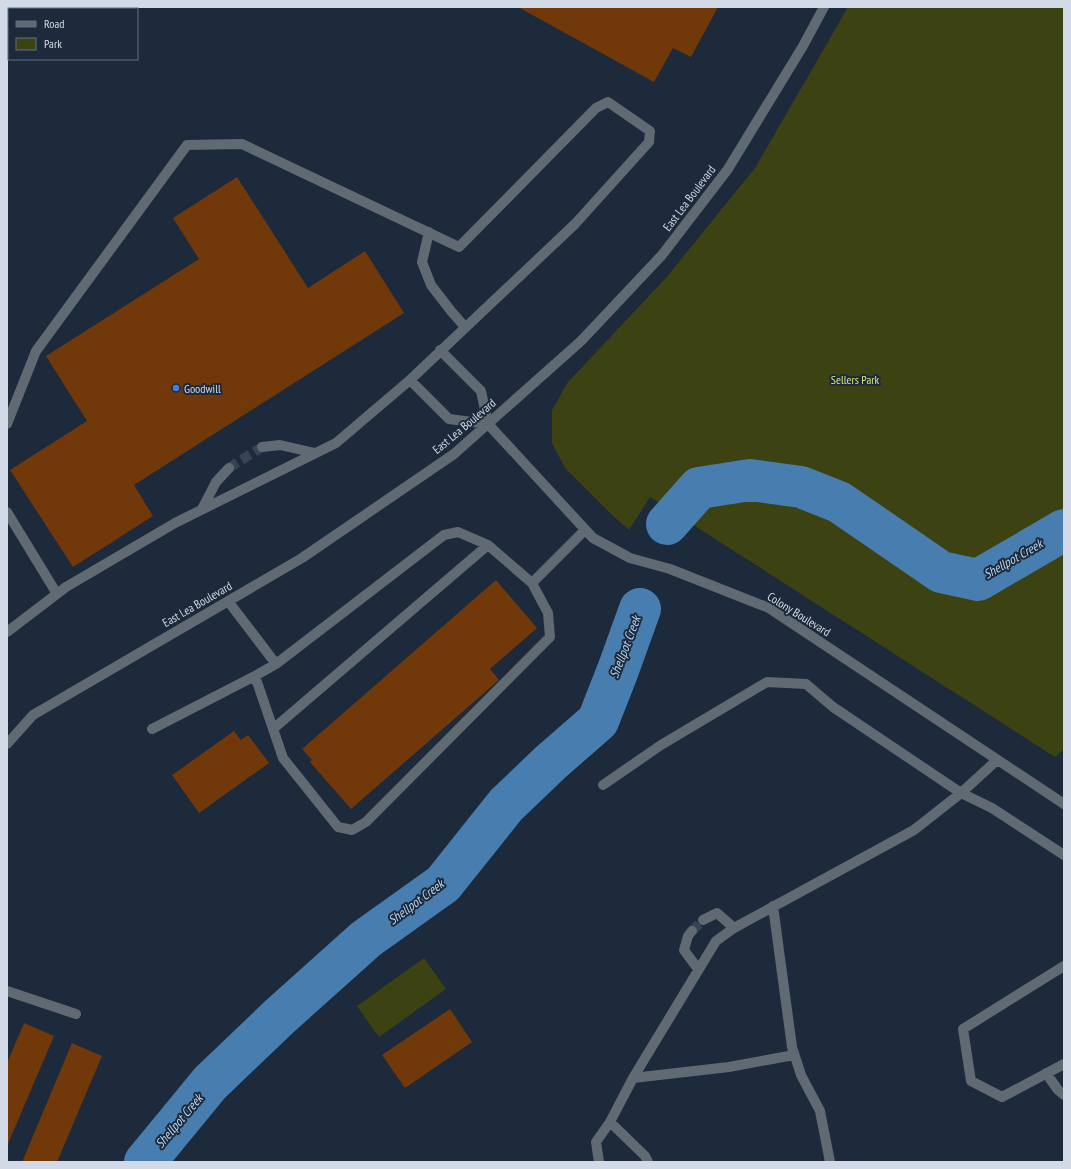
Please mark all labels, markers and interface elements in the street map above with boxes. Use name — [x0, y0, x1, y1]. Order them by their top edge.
legend — [8, 8, 138, 60]
text: Road — [44, 16, 64, 31]
text: Park — [44, 36, 62, 51]
street label: East Lea Boulevard — [659, 162, 719, 234]
park label: Sellers Park — [831, 372, 880, 387]
place label: Goodwill — [184, 381, 221, 396]
marker: Goodwill — [171, 383, 181, 393]
street label: East Lea Boulevard — [429, 395, 499, 457]
water label: Shellpot Creek — [980, 534, 1047, 583]
street label: East Lea Boulevard — [159, 578, 235, 630]
street label: Colony Boulevard — [765, 589, 833, 639]
water label: Shellpot Creek — [605, 612, 645, 681]
water label: Shellpot Creek — [385, 874, 449, 928]
water label: Shellpot Creek — [151, 1089, 208, 1151]

